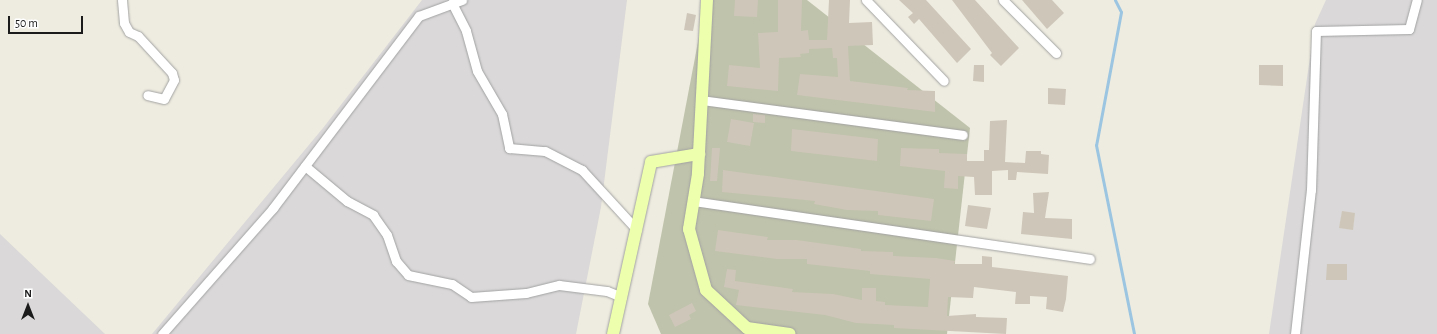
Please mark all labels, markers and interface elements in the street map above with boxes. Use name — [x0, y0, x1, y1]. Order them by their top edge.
scale bar — [10, 8, 85, 34]
text: 50 m — [15, 17, 38, 29]
north arrow — [8, 286, 48, 326]
text: N — [24, 288, 32, 299]

